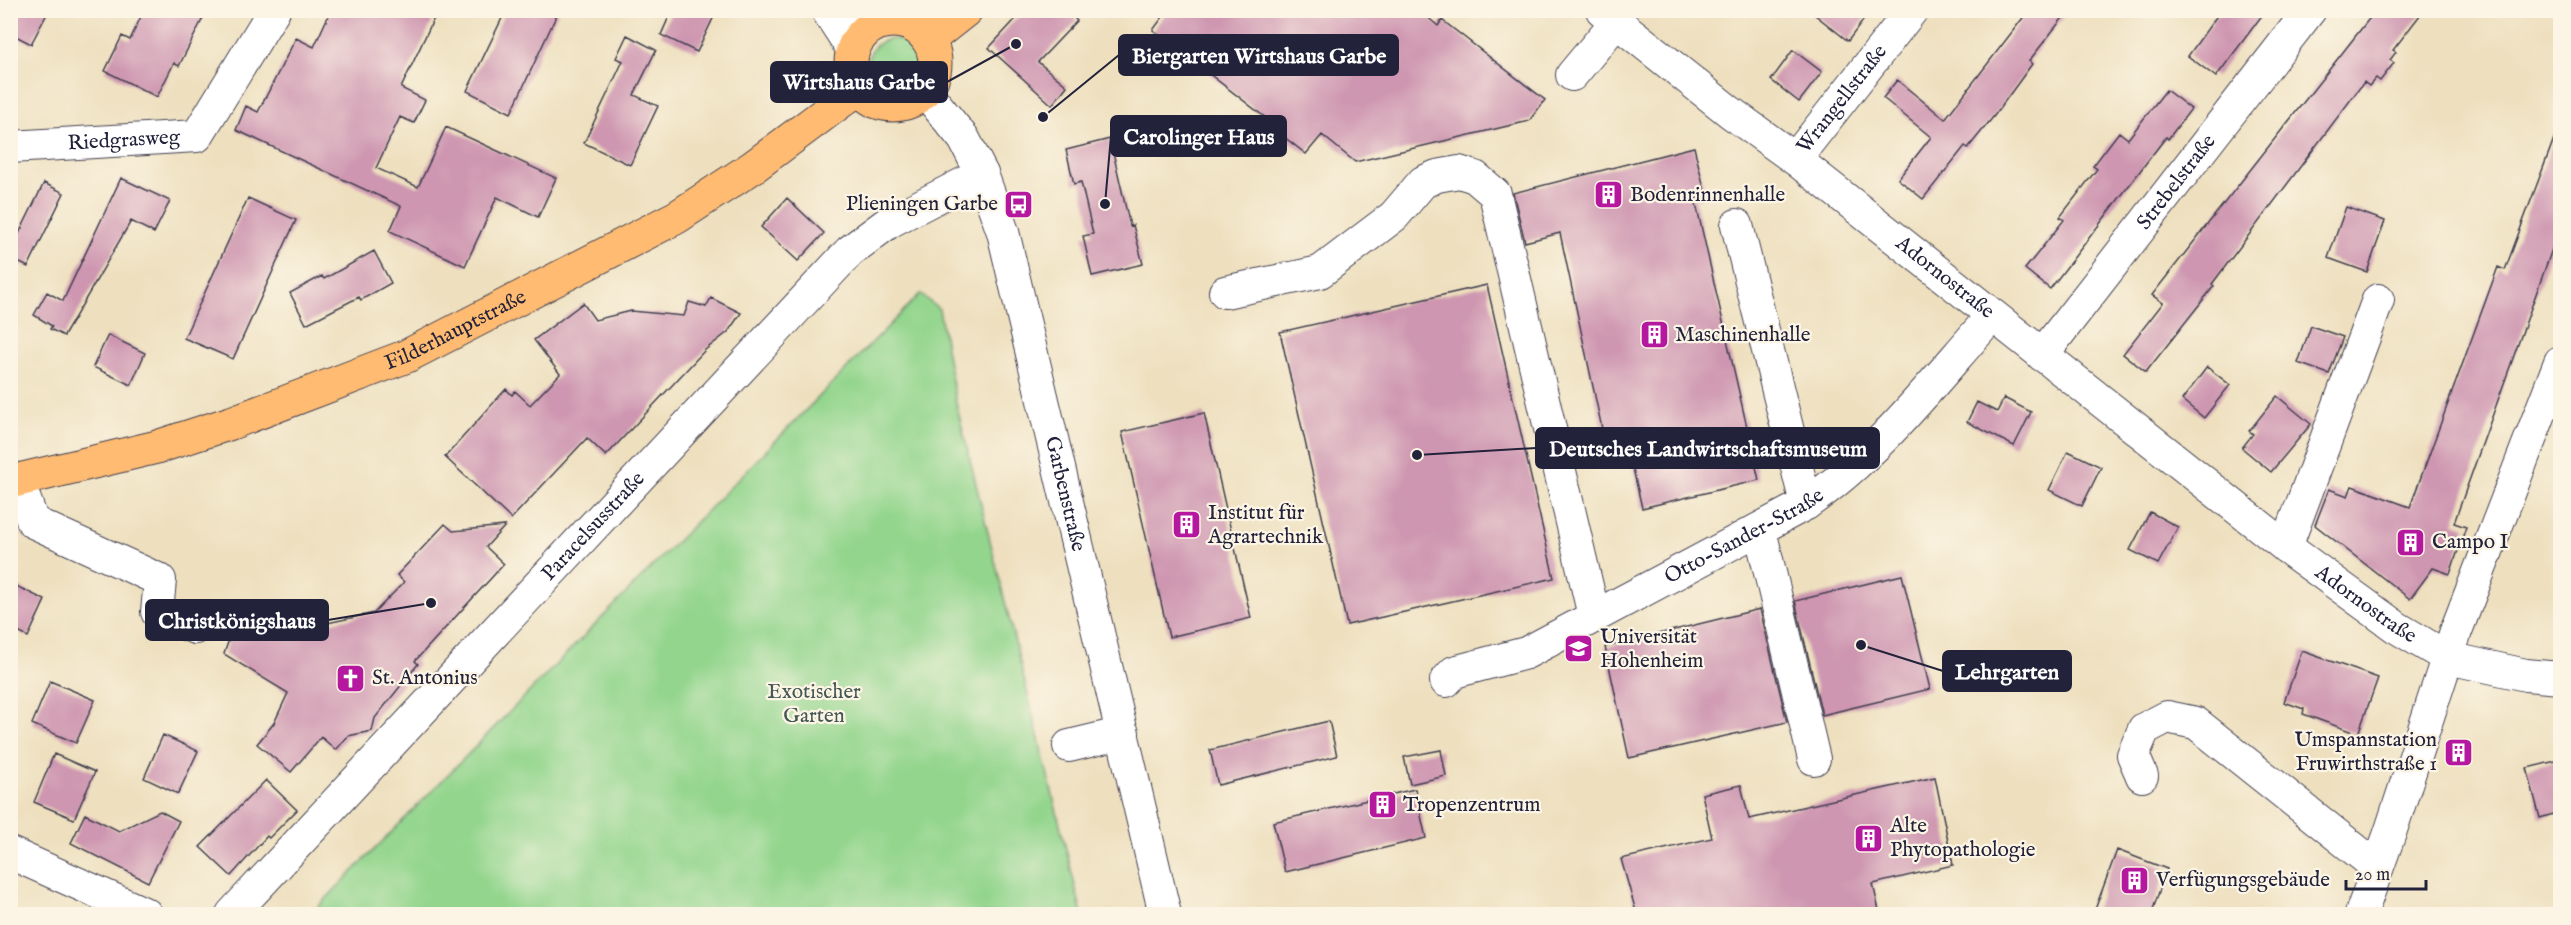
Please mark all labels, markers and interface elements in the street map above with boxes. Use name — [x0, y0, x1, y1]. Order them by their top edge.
callout: Biergarten Wirtshaus Garbe — [1119, 35, 1398, 75]
street label: Wrangellstraße — [1791, 39, 1893, 159]
text: Biergarten Wirtshaus Garbe — [1132, 43, 1386, 71]
callout: Wirtshaus Garbe — [771, 62, 947, 102]
text: Wirtshaus Garbe — [782, 69, 935, 97]
callout: Carolinger Haus — [1111, 116, 1286, 156]
street label: Riedgrasweg — [67, 123, 181, 157]
text: Carolinger Haus — [1123, 124, 1275, 152]
street label: Strebelstraße — [2131, 129, 2222, 235]
building icon: Bodenrinnenhalle — [1593, 179, 1625, 211]
place label: Bodenrinnenhalle — [1630, 182, 1785, 209]
bus stop icon: Plieningen Garbe — [1003, 188, 1035, 220]
place label: Plieningen Garbe — [846, 191, 998, 218]
street label: Adornostraße — [1889, 229, 2000, 325]
street label: Filderhauptstraße — [381, 283, 531, 377]
building icon: Maschinenhalle — [1638, 319, 1670, 351]
place label: Maschinenhalle — [1675, 322, 1811, 349]
callout: Deutsches Landwirtschaftsmuseum — [1536, 428, 1879, 468]
street label: Garbenstraße — [1038, 434, 1092, 554]
text: Deutsches Landwirtschaftsmuseum — [1549, 436, 1867, 464]
street label: Paracelsusstraße — [536, 466, 651, 587]
street label: Otto-Sander-Straße — [1660, 482, 1830, 590]
place label: Institut für Agrartechnik — [1207, 500, 1324, 551]
building icon: Institut für Agrartechnik — [1171, 509, 1203, 541]
building icon: Campo I — [2395, 526, 2427, 558]
place label: Campo I — [2432, 529, 2509, 556]
street label: Adornostraße — [2309, 558, 2422, 650]
callout: Christkönigshaus — [146, 600, 328, 640]
text: Christkönigshaus — [158, 608, 316, 636]
place label: Universität Hohenheim — [1600, 624, 1703, 675]
school or university icon: Universität Hohenheim — [1563, 633, 1595, 665]
callout: Lehrgarten — [1943, 651, 2071, 691]
text: Lehrgarten — [1955, 659, 2060, 687]
church icon: St. Antonius — [335, 662, 367, 694]
place label: St. Antonius — [372, 665, 478, 692]
park label: Exotischer Garten — [767, 679, 861, 730]
place label: Umspannstation Fruwirthstraße 1 — [2295, 727, 2437, 778]
building icon: Umspannstation Fruwirthstraße 1 — [2442, 736, 2474, 768]
building icon: Tropenzentrum — [1366, 789, 1398, 821]
place label: Tropenzentrum — [1403, 792, 1540, 819]
place label: Alte Phytopathologie — [1889, 813, 2036, 864]
building icon: Alte Phytopathologie — [1853, 822, 1885, 854]
scale bar — [2346, 853, 2426, 891]
building icon: Verfügungsgebäude — [2119, 864, 2151, 896]
text: 20 m — [2355, 864, 2390, 887]
place label: Verfügungsgebäude — [2155, 867, 2330, 894]

